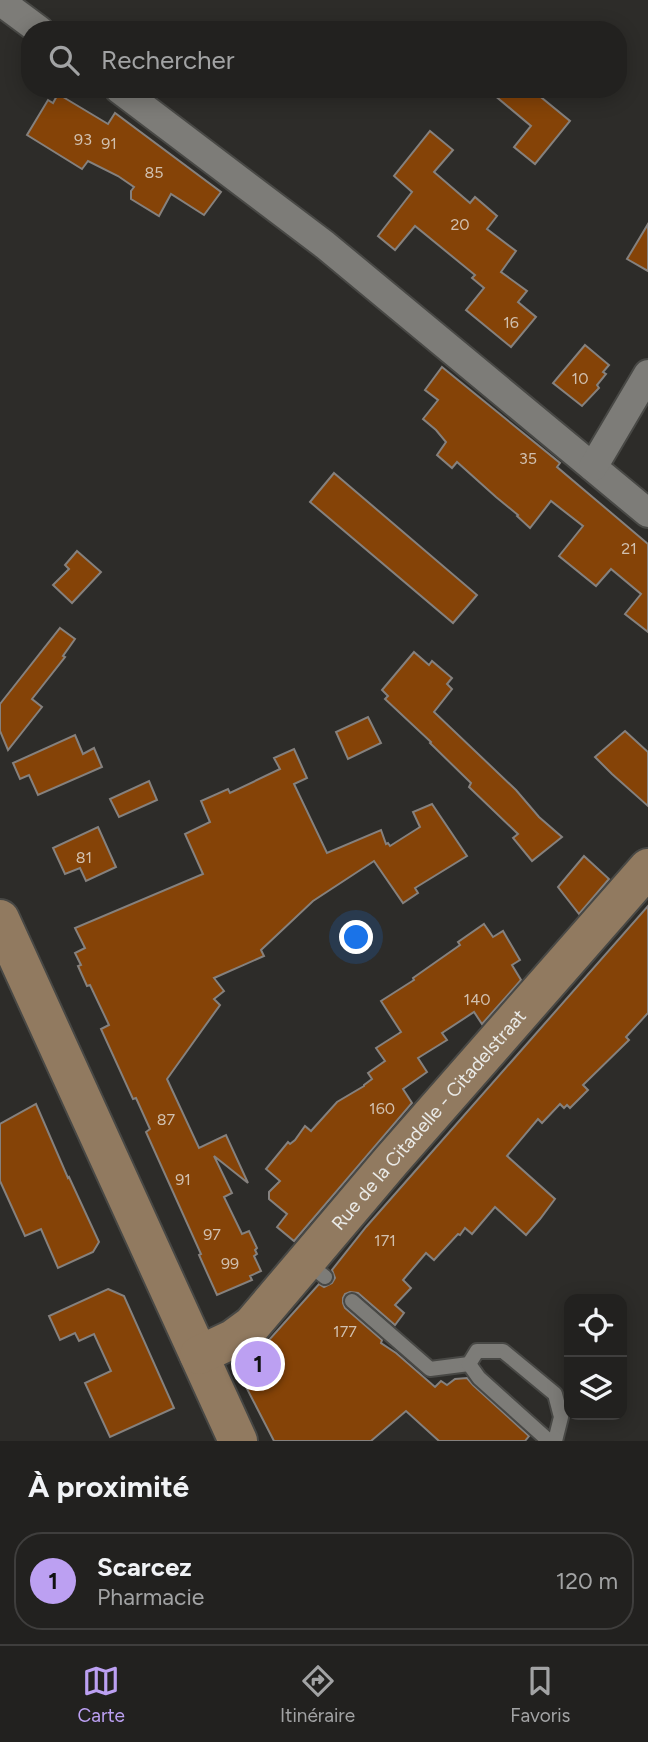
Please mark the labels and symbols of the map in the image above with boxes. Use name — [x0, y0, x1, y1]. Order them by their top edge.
house number: 93 — [74, 130, 92, 149]
house number: 91 — [101, 134, 117, 153]
house number: 85 — [144, 163, 164, 182]
house number: 20 — [450, 215, 470, 234]
house number: 16 — [503, 313, 519, 332]
house number: 10 — [572, 369, 588, 388]
house number: 35 — [519, 449, 537, 468]
house number: 21 — [621, 539, 637, 558]
house number: 81 — [76, 848, 92, 867]
your location — [339, 920, 373, 954]
house number: 140 — [464, 990, 490, 1009]
street label: Rue de la Citadelle - Citadelstraat — [327, 1005, 531, 1235]
house number: 160 — [369, 1099, 395, 1118]
house number: 87 — [157, 1110, 176, 1129]
house number: 91 — [175, 1170, 191, 1189]
house number: 97 — [203, 1225, 221, 1244]
house number: 171 — [374, 1231, 396, 1250]
house number: 99 — [221, 1254, 239, 1273]
house number: 177 — [333, 1322, 357, 1341]
pin: 1 — [235, 1338, 281, 1390]

